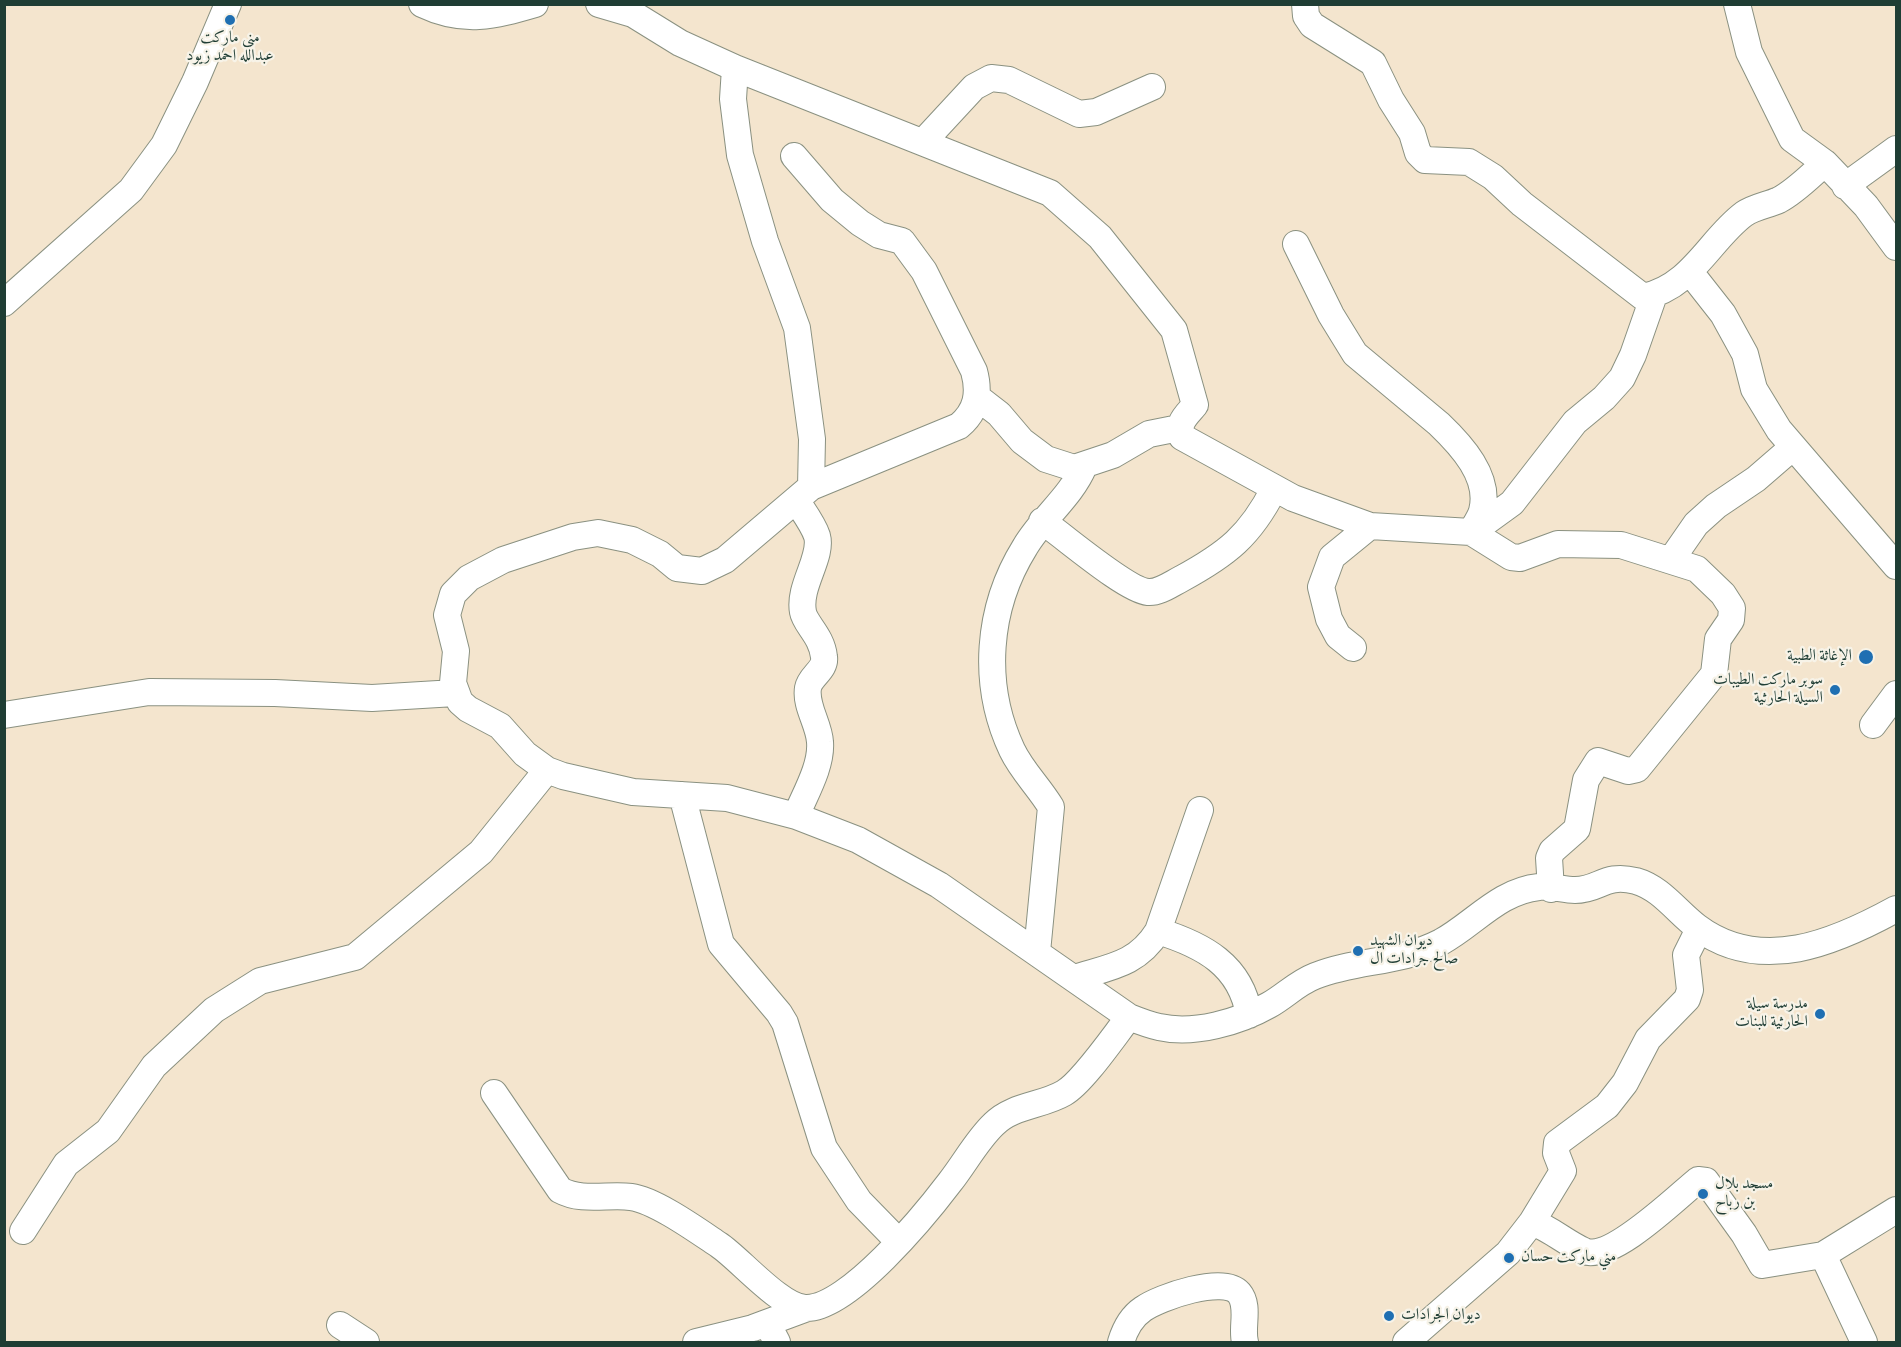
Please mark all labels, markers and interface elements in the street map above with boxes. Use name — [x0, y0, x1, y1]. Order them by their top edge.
marker: مني ماركت عبدالله احمد زيود — [223, 13, 237, 27]
place label: مني ماركت عبدالله احمد زيود — [186, 29, 274, 67]
place label: الإغاثة الطبية — [1787, 647, 1852, 667]
marker: الإغاثة الطبية — [1857, 648, 1875, 666]
place label: سوبر ماركت الطيبات السيلة الحارثية — [1713, 671, 1823, 709]
marker: سوبر ماركت الطيبات السيلة الحارثية — [1828, 683, 1842, 697]
place label: ديوان الشهيد صالح جرادات ال — [1370, 932, 1459, 970]
marker: ديوان الشهيد صالح جرادات ال — [1351, 944, 1365, 958]
place label: مدرسة سيلة الحارثية للبنات — [1735, 995, 1808, 1033]
marker: مدرسة سيلة الحارثية للبنات — [1813, 1007, 1827, 1021]
place label: مسجد بلال بن رباح — [1715, 1175, 1773, 1213]
marker: مسجد بلال بن رباح — [1696, 1187, 1710, 1201]
place label: مني ماركت حسان — [1521, 1248, 1616, 1268]
marker: مني ماركت حسان — [1502, 1251, 1516, 1265]
place label: ديوان الجرادات — [1401, 1306, 1481, 1326]
marker: ديوان الجرادات — [1382, 1309, 1396, 1323]

